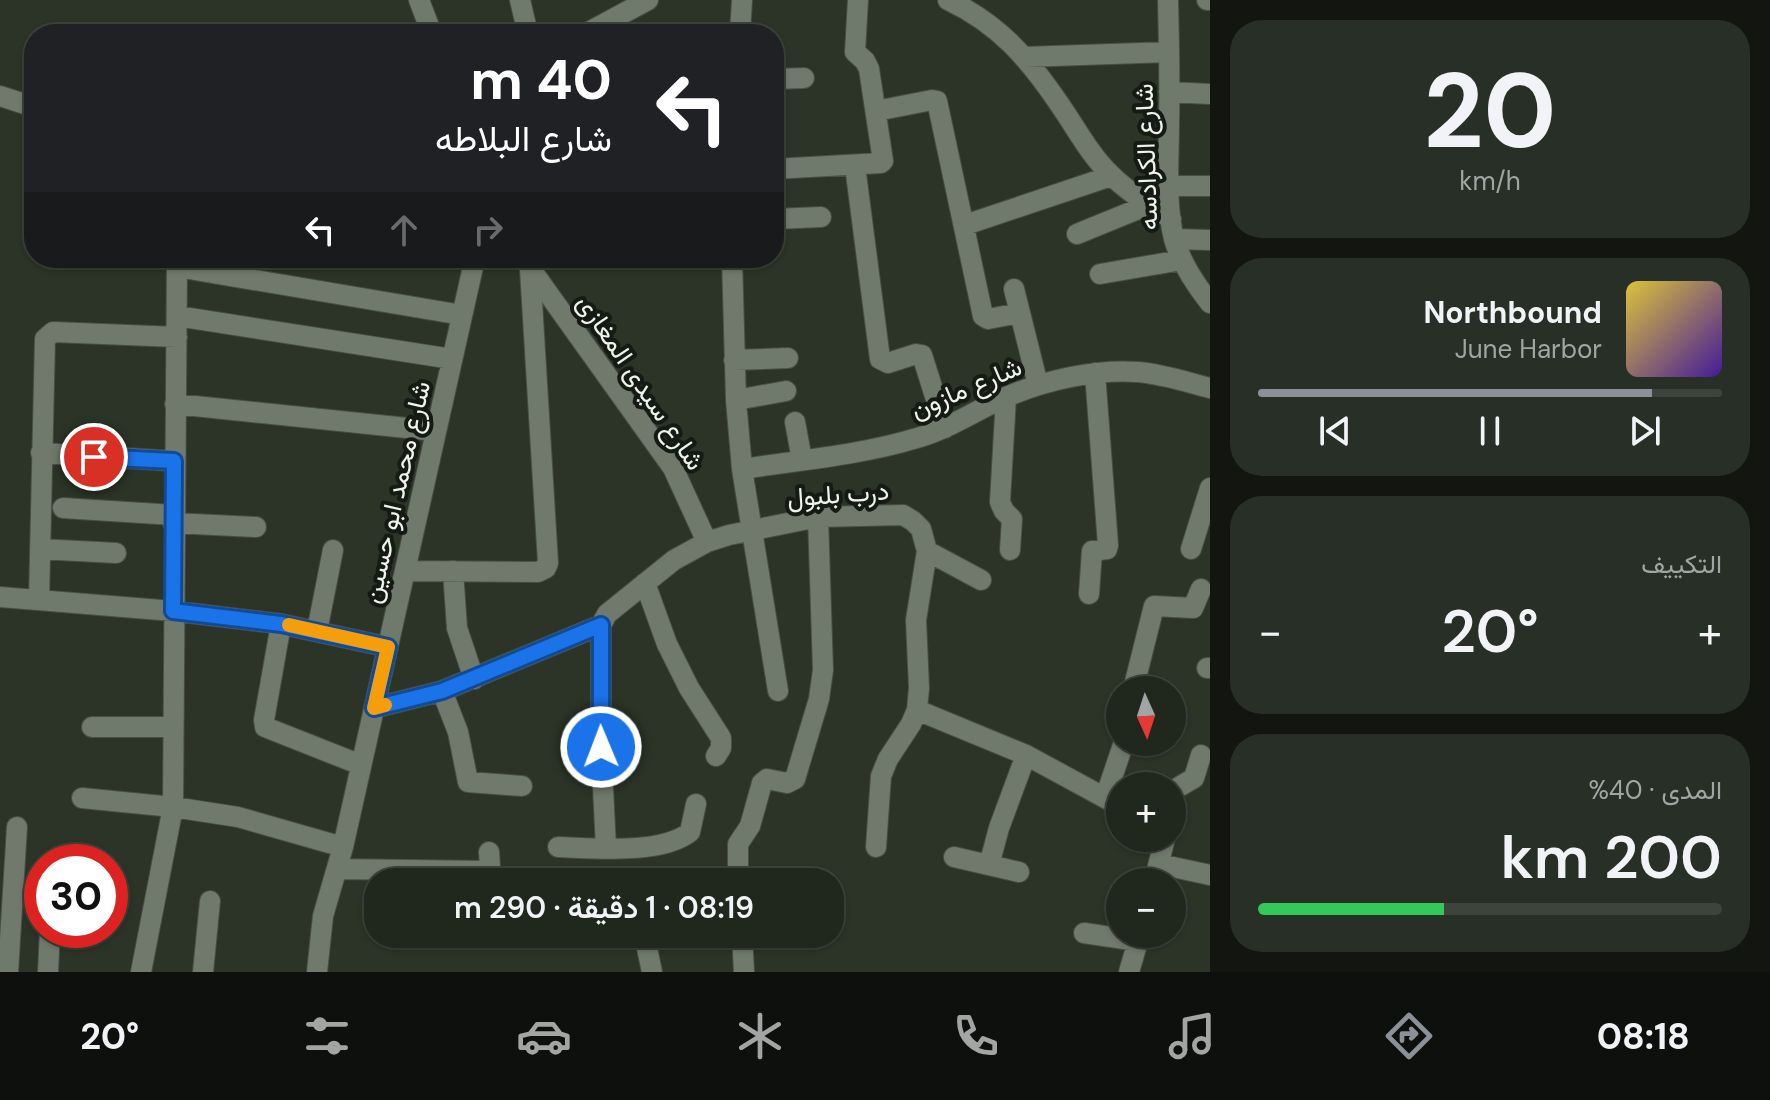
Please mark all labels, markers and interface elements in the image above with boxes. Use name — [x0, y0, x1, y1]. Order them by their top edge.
text: 40 m — [470, 43, 612, 116]
text: 20 — [1424, 44, 1556, 179]
icon: left — [640, 56, 744, 160]
street label: شارع الكرادسه — [1126, 83, 1167, 231]
text: شارع البلاطه — [435, 115, 612, 162]
text: km/h — [1459, 164, 1521, 198]
icon: left — [298, 208, 342, 252]
icon: ahead — [382, 208, 426, 252]
icon: right — [466, 208, 510, 252]
street label: شارع سيدى المغازى — [569, 287, 713, 477]
text: Northbound — [1423, 293, 1602, 332]
text: June Harbor — [1455, 332, 1602, 366]
street label: شارع مازون — [905, 349, 1027, 428]
street label: شارع محمد ابو حسين — [354, 378, 439, 607]
icon: previous — [1313, 409, 1357, 453]
icon: pause — [1468, 409, 1512, 453]
icon: next — [1623, 409, 1667, 453]
pin — [60, 423, 128, 491]
icon: arrive — [72, 435, 116, 479]
street label: درب بلبول — [786, 473, 890, 515]
text: التكييف — [1641, 547, 1722, 581]
text: 20° — [1441, 592, 1539, 671]
text: − — [1258, 603, 1282, 661]
text: + — [1698, 603, 1722, 661]
north arrow — [1106, 676, 1186, 756]
map controls — [1106, 676, 1186, 948]
position arrow — [559, 705, 643, 789]
button: + — [1106, 772, 1186, 852]
text: المدى · 40% — [1588, 773, 1722, 807]
text: 200 km — [1500, 818, 1722, 897]
speed limit sign: 30 — [24, 844, 128, 948]
button: − — [1106, 868, 1186, 948]
text: 08:19 · 1 دقيقة · 290 m — [454, 888, 754, 927]
icon: filters — [299, 1008, 355, 1064]
icon: car — [516, 1008, 572, 1064]
icon: climate — [732, 1008, 788, 1064]
icon: phone — [948, 1008, 1004, 1064]
icon: music — [1164, 1008, 1220, 1064]
icon: directions — [1381, 1008, 1437, 1064]
text: 20° — [80, 1013, 139, 1060]
text: 08:18 — [1597, 1013, 1690, 1060]

